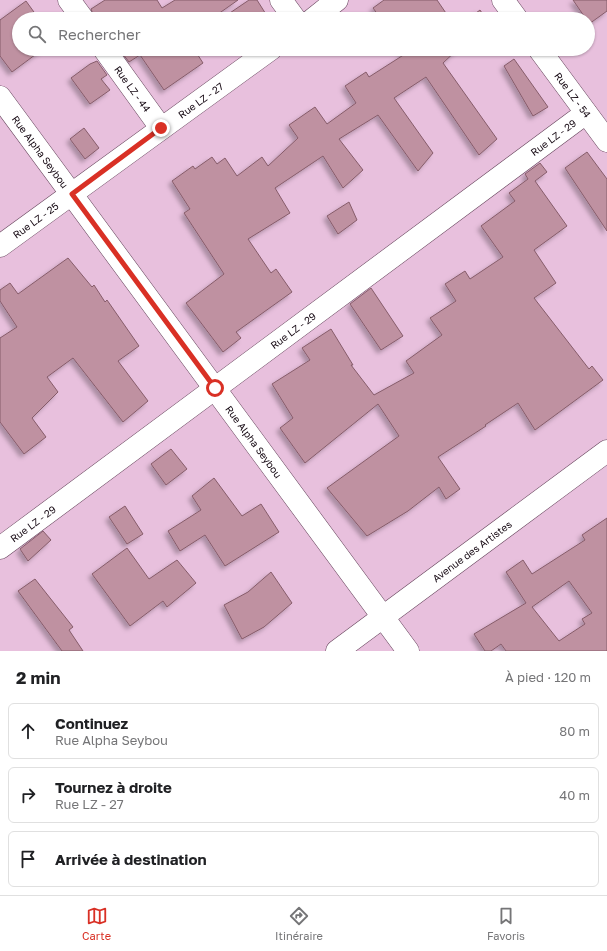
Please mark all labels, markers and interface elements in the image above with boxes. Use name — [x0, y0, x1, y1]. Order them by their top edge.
search box — [12, 12, 595, 56]
icon: search — [26, 23, 48, 45]
text: Rechercher — [58, 25, 141, 43]
street label: Rue LZ - 44 — [112, 63, 153, 114]
street label: Rue LZ - 54 — [552, 70, 594, 120]
street label: Rue LZ - 27 — [176, 80, 225, 121]
street label: Rue Alpha Seybou — [10, 113, 71, 190]
street label: Rue LZ - 29 — [528, 117, 578, 158]
route end — [152, 119, 170, 137]
street label: Rue LZ - 25 — [10, 199, 61, 241]
street label: Rue LZ - 29 — [268, 310, 318, 351]
route start — [206, 379, 224, 397]
street label: Rue Alpha Seybou — [223, 403, 284, 480]
street label: Rue LZ - 29 — [8, 503, 58, 544]
street label: Avenue des Artistes — [430, 518, 514, 584]
text: 2 min — [16, 667, 60, 688]
text: À pied · 120 m — [505, 669, 591, 685]
text: Continuez — [55, 714, 128, 732]
icon: ahead — [17, 720, 39, 742]
text: 80 m — [559, 723, 590, 739]
text: Rue Alpha Seybou — [55, 732, 168, 748]
text: Tournez à droite — [55, 778, 172, 796]
icon: right — [17, 784, 39, 806]
text: 40 m — [559, 787, 590, 803]
text: Rue LZ - 27 — [55, 796, 124, 812]
icon: arrive — [17, 848, 39, 870]
text: Arrivée à destination — [55, 850, 207, 868]
tab: Carte — [82, 905, 111, 942]
tab: Itinéraire — [275, 905, 323, 942]
tab: Favoris — [487, 905, 525, 942]

